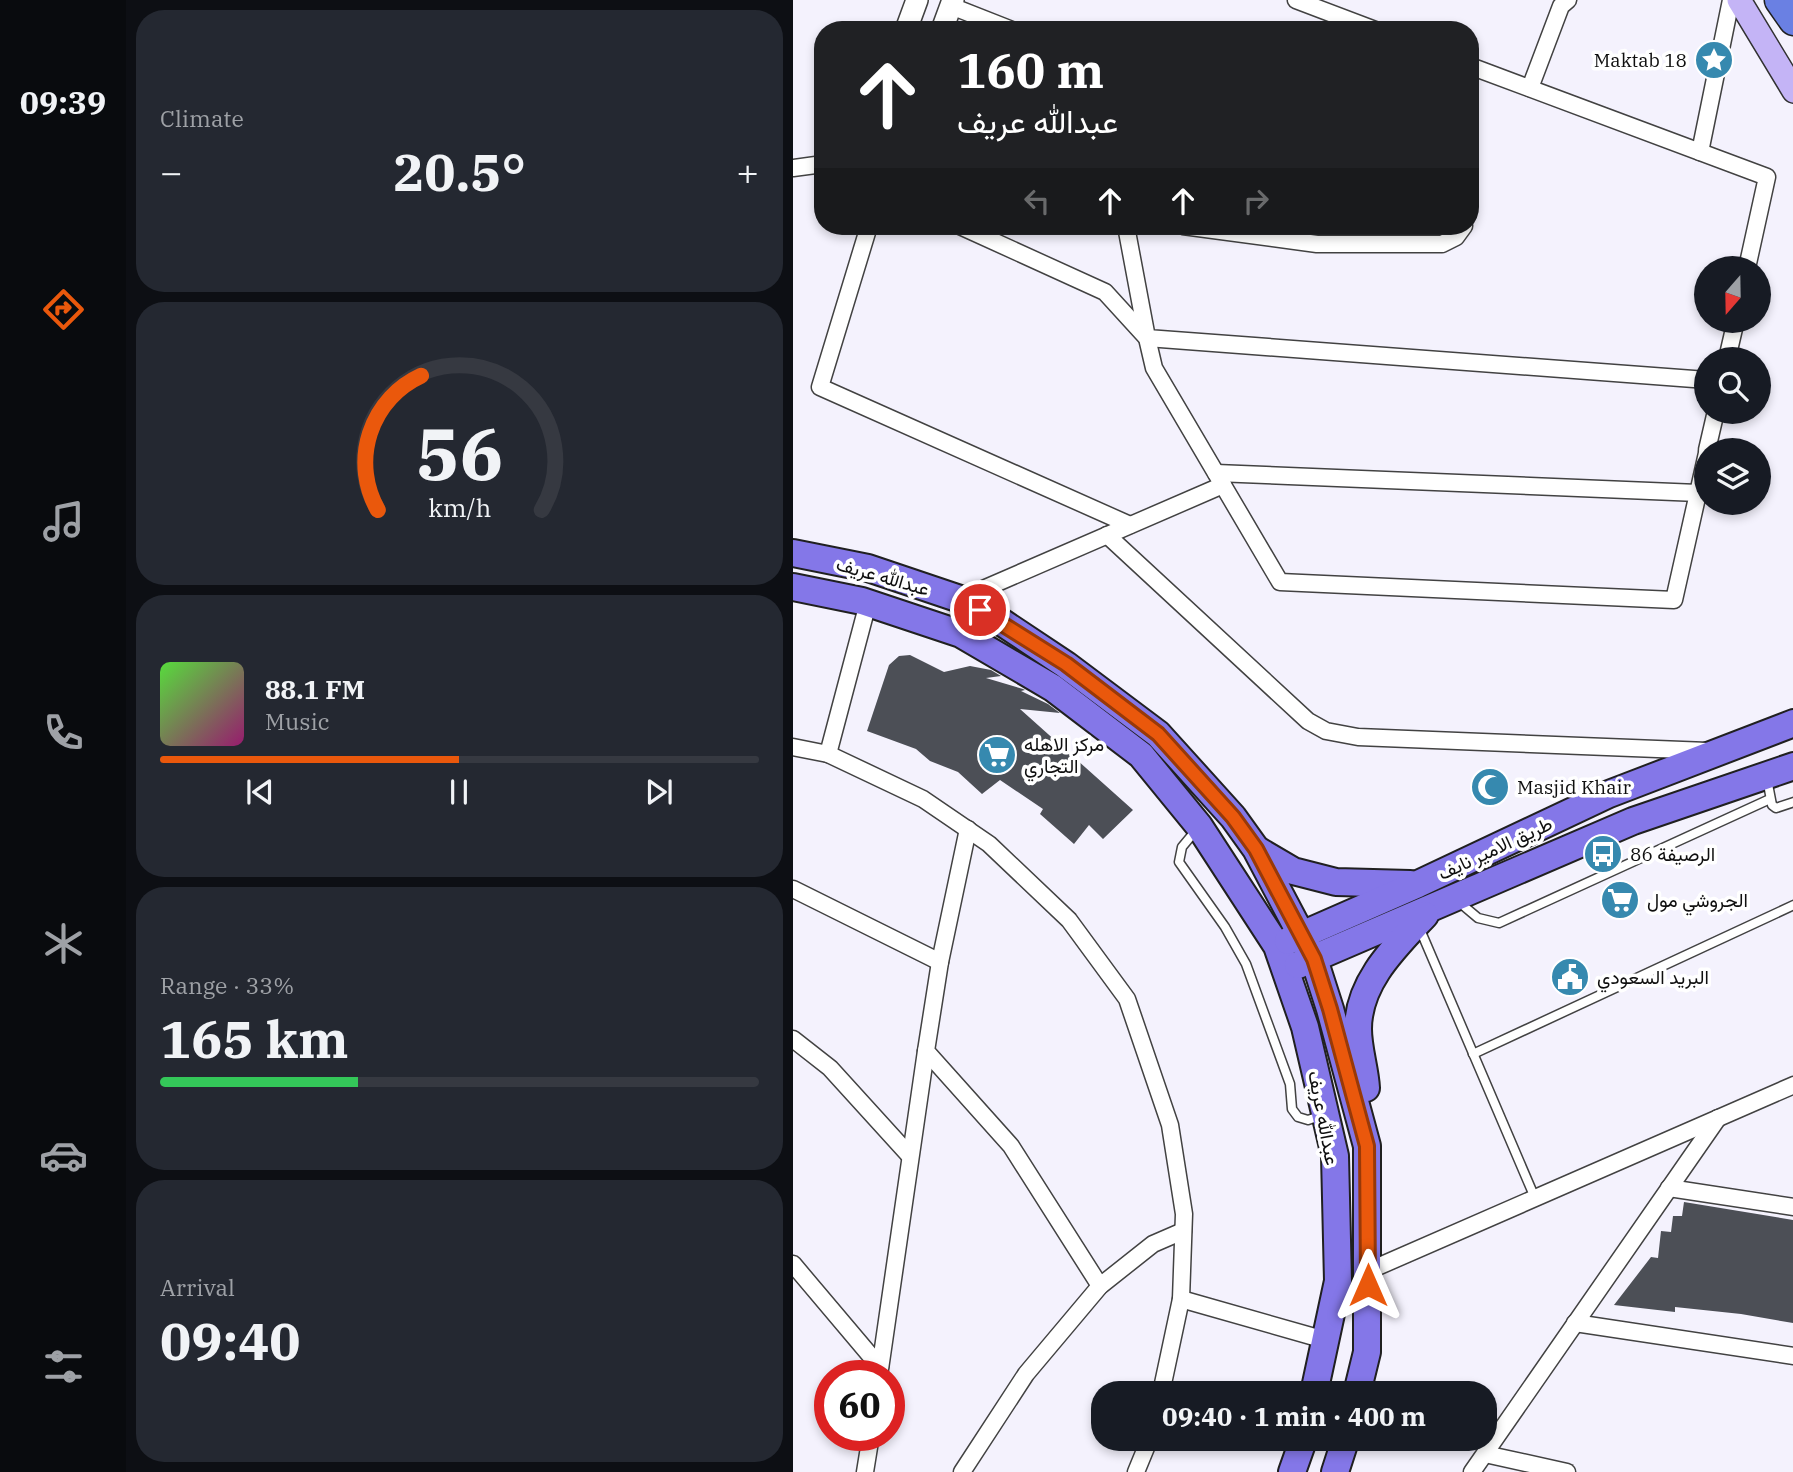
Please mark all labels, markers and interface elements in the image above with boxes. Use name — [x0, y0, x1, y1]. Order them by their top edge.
text: 160 m — [957, 38, 1104, 101]
place icon: Maktab 18 — [1693, 39, 1735, 81]
place label: Maktab 18 — [1594, 48, 1687, 72]
icon: ahead — [842, 49, 933, 140]
text: 09:39 — [20, 81, 106, 123]
text: عبدالله عريف — [957, 100, 1118, 142]
text: Climate — [160, 103, 244, 133]
text: 20.5° — [393, 138, 526, 205]
text: − — [160, 147, 183, 196]
text: + — [736, 147, 759, 196]
icon: left — [1018, 182, 1056, 220]
icon: ahead — [1091, 182, 1129, 220]
icon: ahead — [1164, 182, 1202, 220]
icon: right — [1237, 182, 1275, 220]
north arrow — [1694, 256, 1771, 332]
map controls — [1694, 256, 1771, 515]
icon: directions — [39, 285, 88, 334]
button: search — [1694, 347, 1771, 424]
text: 56 — [416, 405, 503, 500]
button: layers — [1694, 438, 1771, 515]
text: km/h — [428, 490, 491, 523]
icon: music — [39, 497, 88, 546]
street label: عبدالله عريف — [834, 551, 932, 601]
pin — [950, 580, 1010, 640]
icon: arrive — [961, 591, 999, 629]
text: 88.1 FM — [265, 672, 365, 706]
text: Music — [265, 706, 330, 736]
icon: phone — [39, 708, 88, 757]
place label: مركز الاهله التجاري — [1024, 732, 1104, 782]
supermarket icon: مركز الاهله التجاري — [976, 734, 1018, 776]
mosque icon: Masjid Khair — [1469, 766, 1511, 808]
icon: previous — [241, 773, 279, 811]
icon: pause — [440, 773, 478, 811]
icon: next — [640, 773, 678, 811]
place label: Masjid Khair — [1517, 775, 1632, 799]
street label: طريق الامير نايف — [1434, 811, 1556, 885]
bus stop icon: الرصيفة 86 — [1582, 833, 1624, 875]
place label: الرصيفة 86 — [1630, 842, 1715, 866]
supermarket icon: الجروشي مول — [1599, 879, 1641, 921]
place label: الجروشي مول — [1647, 888, 1748, 916]
icon: climate — [39, 919, 88, 968]
public building icon: البريد السعودي — [1549, 956, 1591, 998]
place label: البريد السعودي — [1597, 965, 1709, 993]
text: Range · 33% — [160, 970, 294, 1000]
text: 165 km — [160, 1005, 349, 1072]
street label: عبدالله عريف — [1303, 1069, 1345, 1167]
icon: car — [39, 1131, 88, 1180]
position arrow — [1331, 1248, 1405, 1322]
text: Arrival — [160, 1272, 235, 1302]
text: 09:40 — [160, 1307, 301, 1374]
icon: filters — [39, 1342, 88, 1391]
speed limit sign: 60 — [814, 1360, 905, 1451]
text: 09:40 · 1 min · 400 m — [1162, 1399, 1426, 1433]

